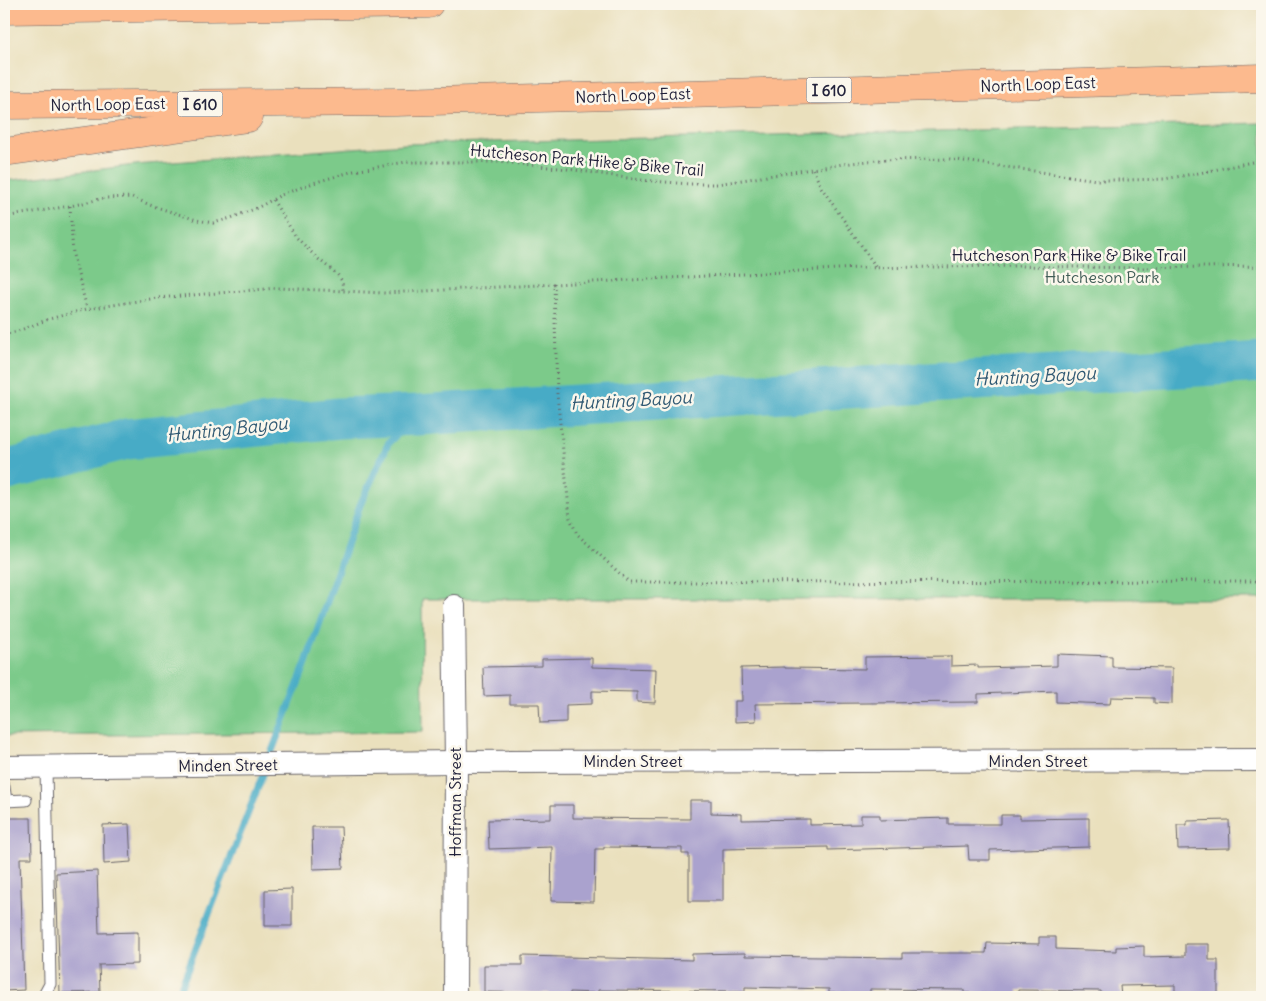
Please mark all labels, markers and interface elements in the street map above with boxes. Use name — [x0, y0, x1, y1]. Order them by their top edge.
street label: North Loop East — [980, 72, 1097, 96]
road number: I 610 — [806, 78, 852, 102]
street label: North Loop East — [575, 83, 692, 107]
road number: I 610 — [178, 92, 222, 116]
street label: North Loop East — [50, 93, 166, 115]
street label: Hutcheson Park Hike & Bike Trail — [469, 140, 705, 180]
street label: Hutcheson Park Hike & Bike Trail — [952, 245, 1186, 265]
park label: Hutcheson Park — [1045, 267, 1159, 287]
water label: Hunting Bayou — [974, 361, 1098, 391]
water label: Hunting Bayou — [570, 385, 694, 415]
water label: Hunting Bayou — [165, 411, 290, 447]
street label: Hoffman Street — [445, 746, 465, 857]
street label: Minden Street — [583, 751, 683, 771]
street label: Minden Street — [988, 751, 1088, 771]
street label: Minden Street — [178, 754, 279, 776]

